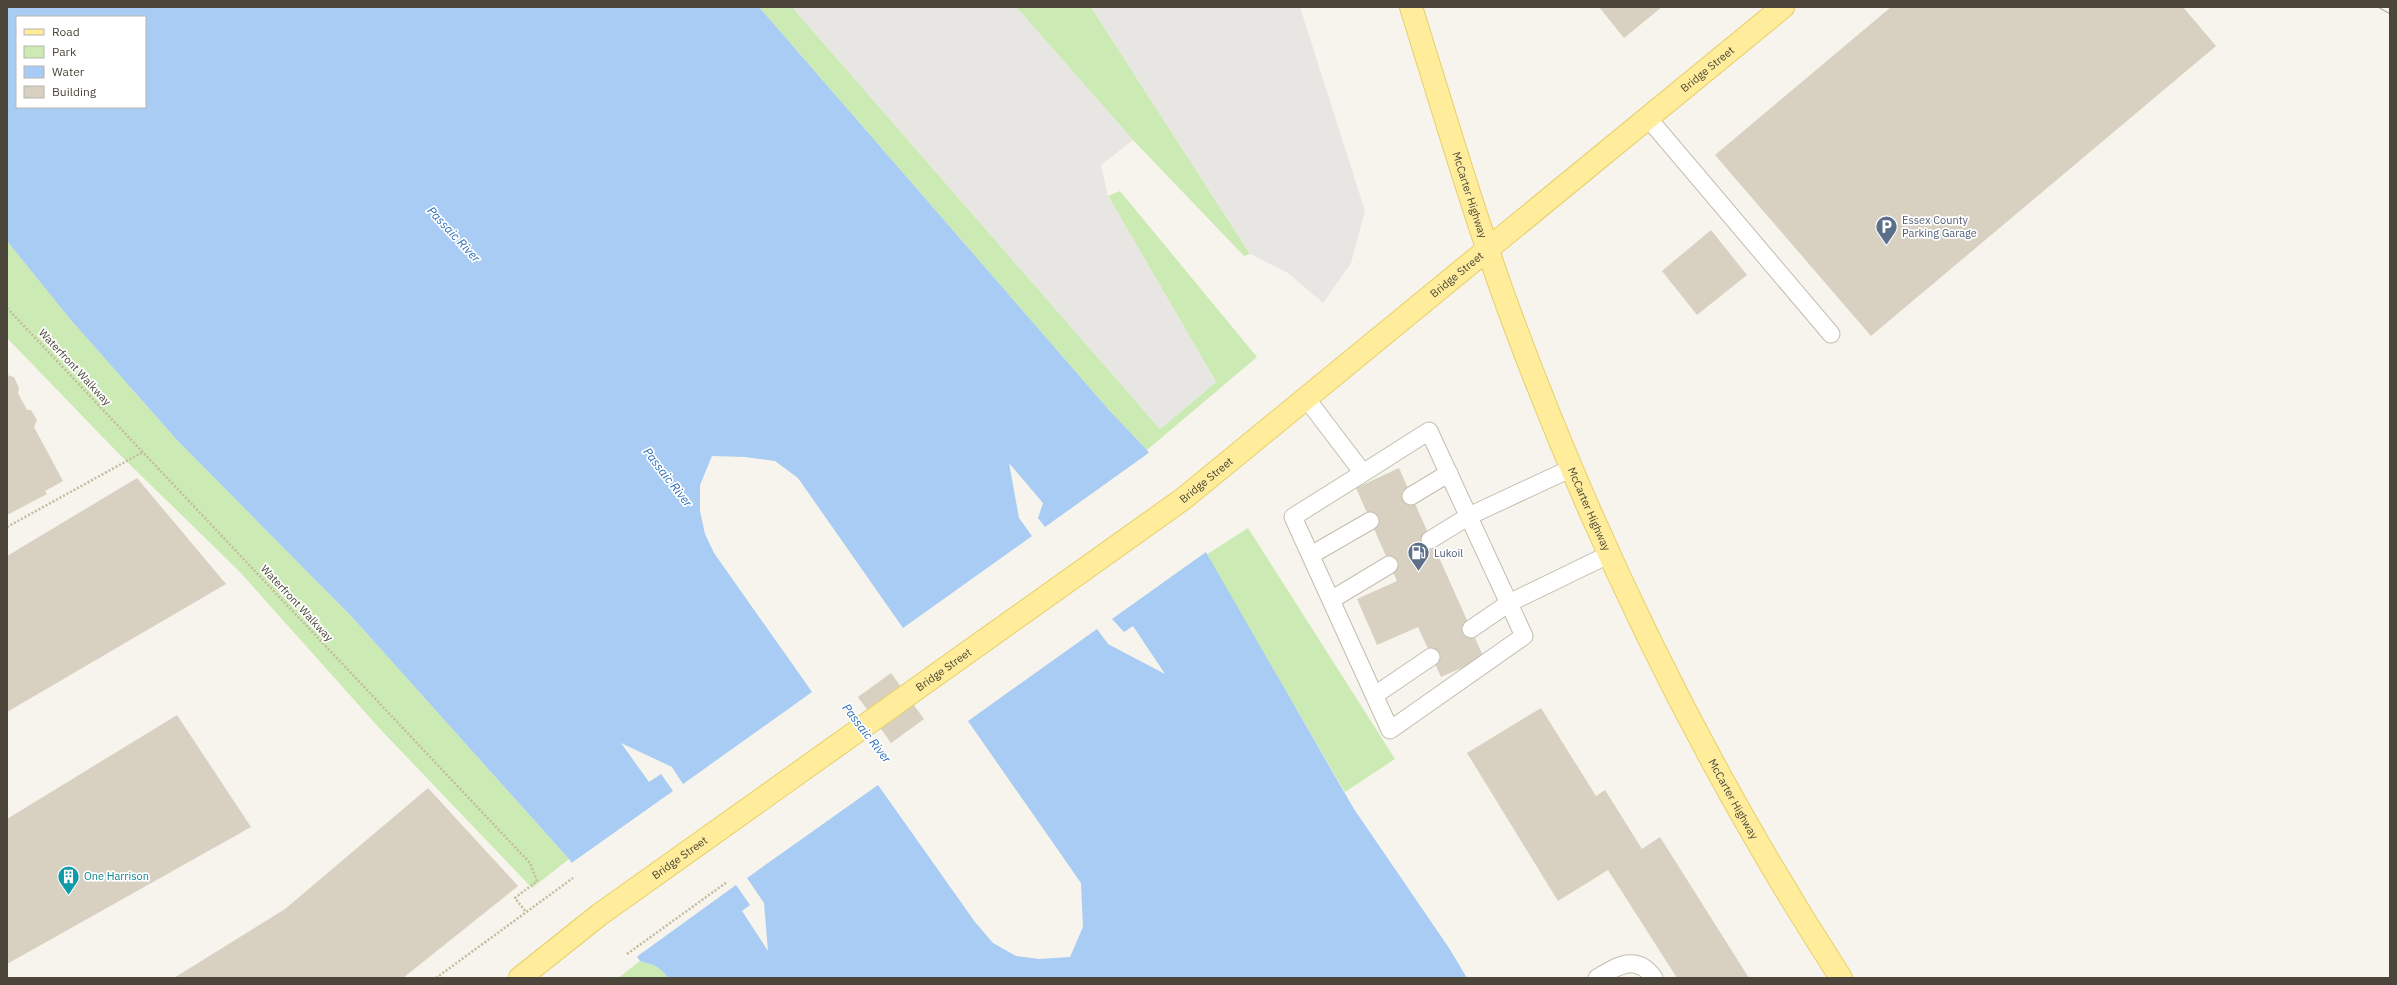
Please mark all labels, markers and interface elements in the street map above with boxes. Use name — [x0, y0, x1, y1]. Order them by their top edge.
legend — [16, 16, 146, 108]
text: Road — [52, 24, 80, 39]
street label: Bridge Street — [1678, 43, 1737, 95]
text: Park — [52, 44, 77, 59]
text: Water — [52, 64, 85, 79]
text: Building — [52, 84, 97, 99]
street label: McCarter Highway — [1449, 150, 1491, 241]
water label: Passaic River — [424, 203, 484, 265]
parking icon: Essex County Parking Garage — [1873, 213, 1899, 246]
place label: Essex County Parking Garage — [1902, 213, 1977, 240]
street label: Bridge Street — [1427, 248, 1486, 301]
street label: Waterfront Walkway — [36, 326, 115, 409]
water label: Passaic River — [640, 444, 696, 510]
street label: Bridge Street — [1177, 454, 1236, 506]
street label: McCarter Highway — [1565, 465, 1614, 553]
fuel station icon: Lukoil — [1406, 540, 1432, 573]
place label: Lukoil — [1434, 546, 1463, 560]
street label: Waterfront Walkway — [258, 562, 337, 645]
street label: Bridge Street — [913, 645, 974, 694]
water label: Passaic River — [839, 700, 895, 766]
street label: McCarter Highway — [1705, 756, 1762, 842]
street label: Bridge Street — [649, 833, 710, 882]
building icon: One Harrison — [55, 863, 81, 896]
place label: One Harrison — [84, 869, 149, 883]

